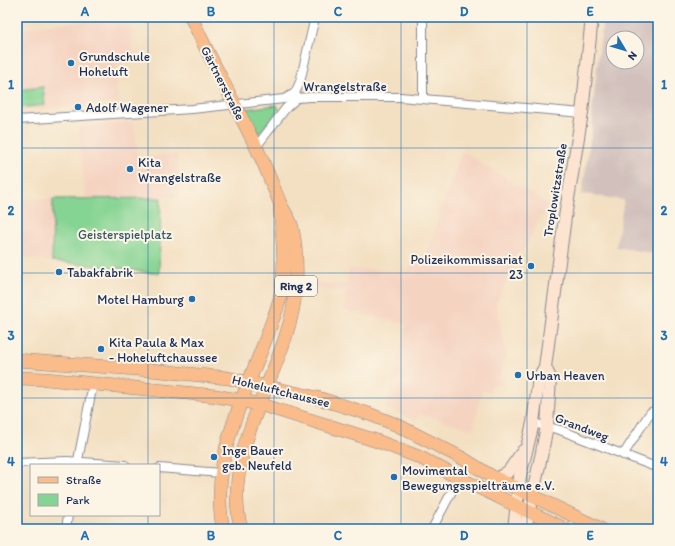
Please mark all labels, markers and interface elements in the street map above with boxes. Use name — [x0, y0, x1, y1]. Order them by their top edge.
text: A — [80, 4, 90, 19]
text: B — [207, 4, 216, 19]
text: C — [334, 4, 343, 19]
text: D — [460, 4, 469, 19]
text: E — [586, 4, 594, 19]
north arrow — [605, 30, 645, 70]
street label: Gärtnerstraße — [198, 44, 248, 122]
place label: Grundschule Hoheluft — [79, 49, 150, 79]
text: N — [625, 49, 640, 63]
marker: Grundschule Hoheluft — [66, 58, 76, 68]
text: 1 — [8, 77, 14, 92]
text: 1 — [661, 77, 667, 92]
street label: Wrangelstraße — [303, 79, 387, 94]
place label: Adolf Wagener — [86, 100, 169, 115]
marker: Adolf Wagener — [73, 102, 83, 112]
street label: Troplowitzstraße — [540, 142, 570, 238]
place label: Kita Wrangelstraße — [138, 155, 221, 185]
marker: Kita Wrangelstraße — [125, 164, 135, 174]
text: 2 — [8, 203, 15, 218]
text: 2 — [661, 203, 668, 218]
park label: Geisterspielplatz — [78, 227, 172, 242]
place label: Polizeikommissariat 23 — [410, 252, 523, 282]
marker: Polizeikommissariat 23 — [526, 261, 536, 271]
place label: Tabakfabrik — [67, 265, 133, 280]
marker: Tabakfabrik — [54, 267, 64, 277]
road number: Ring 2 — [275, 276, 317, 296]
place label: Motel Hamburg — [97, 292, 184, 307]
marker: Motel Hamburg — [187, 294, 197, 304]
text: 3 — [7, 328, 15, 343]
text: 3 — [660, 328, 668, 343]
place label: Kita Paula & Max - Hoheluftchaussee — [109, 335, 218, 365]
marker: Kita Paula & Max - Hoheluftchaussee — [96, 344, 106, 354]
place label: Urban Heaven — [526, 368, 605, 383]
marker: Urban Heaven — [513, 370, 523, 380]
street label: Hoheluftchaussee — [230, 372, 332, 410]
street label: Grandweg — [553, 410, 611, 444]
place label: Inge Bauer geb. Neufeld — [222, 443, 292, 473]
marker: Inge Bauer geb. Neufeld — [209, 452, 219, 462]
text: 4 — [7, 454, 15, 469]
text: 4 — [660, 454, 668, 469]
place label: Movimental Bewegungsspielträume e.V. — [402, 463, 555, 493]
legend — [30, 464, 160, 516]
marker: Movimental Bewegungsspielträume e.V. — [389, 472, 399, 482]
text: Straße — [66, 473, 101, 487]
text: Park — [66, 493, 90, 507]
text: A — [80, 528, 90, 543]
text: B — [207, 528, 216, 543]
text: C — [334, 528, 343, 543]
text: D — [460, 528, 469, 543]
text: E — [586, 528, 594, 543]

